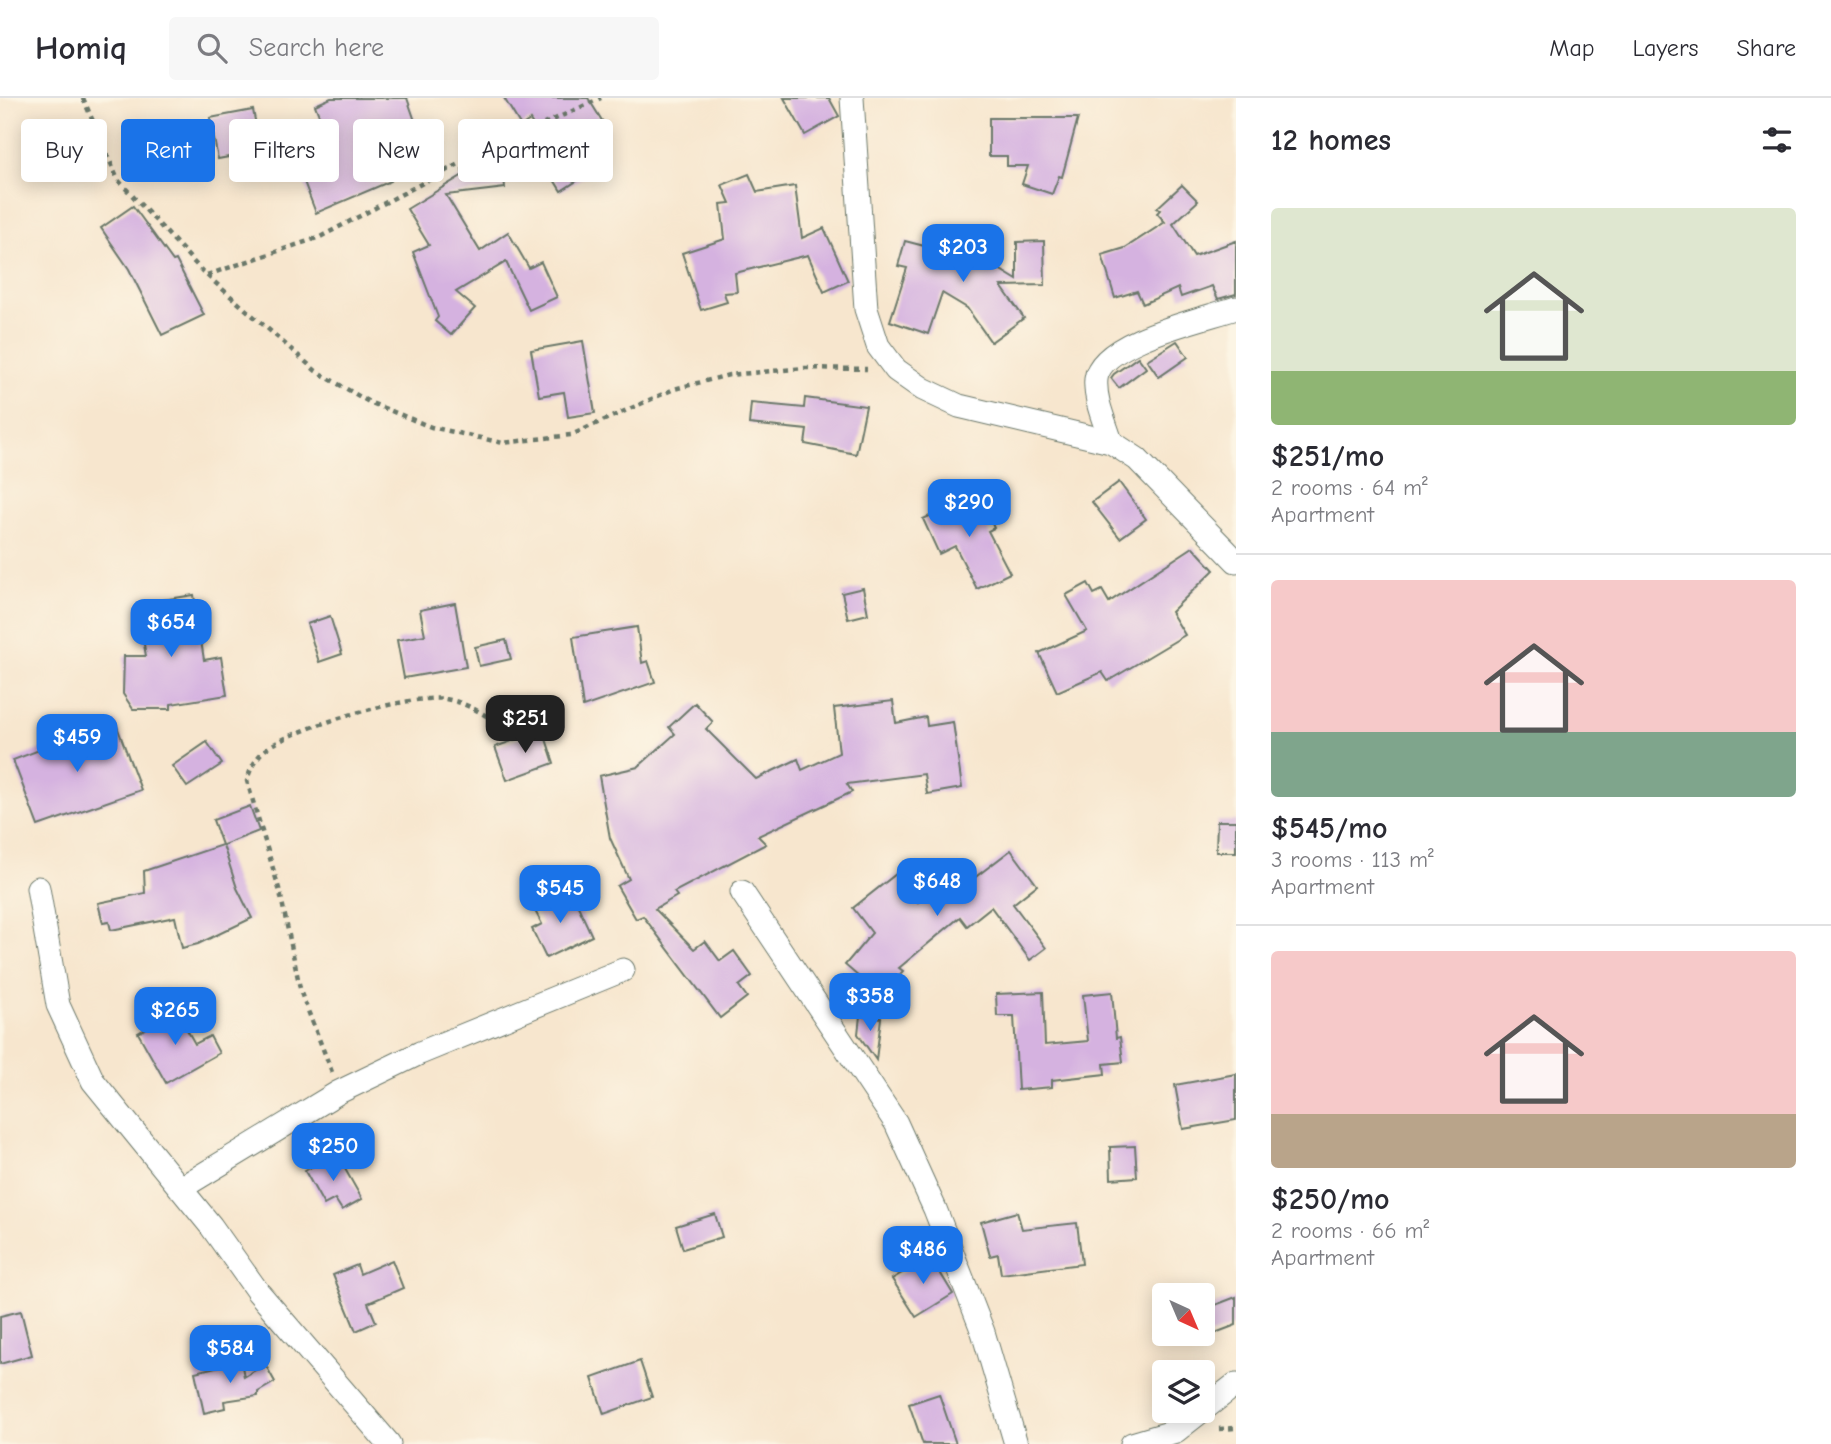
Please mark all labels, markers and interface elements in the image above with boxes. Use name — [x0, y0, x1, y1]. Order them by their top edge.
search box — [169, 17, 659, 80]
text: Homiq — [35, 29, 127, 67]
icon: search — [193, 29, 231, 67]
text: Search here — [249, 33, 384, 63]
text: Map — [1549, 34, 1595, 62]
text: Layers — [1633, 34, 1698, 62]
text: Share — [1736, 34, 1796, 62]
chip: Buy — [21, 119, 107, 182]
chip: Rent — [121, 119, 215, 182]
chip: Filters — [229, 119, 339, 182]
chip: New — [353, 119, 444, 182]
chip: Apartment — [458, 119, 613, 182]
icon: filters — [1758, 121, 1796, 159]
text: 12 homes — [1271, 123, 1391, 158]
pin: $203 — [922, 225, 1004, 284]
text: $203 — [938, 233, 988, 260]
icon: home — [1471, 253, 1597, 379]
text: $251/mo — [1271, 439, 1384, 474]
text: 2 rooms · 64 m² — [1271, 474, 1428, 501]
pin: $290 — [928, 480, 1010, 539]
text: $290 — [944, 488, 994, 515]
text: Apartment — [1271, 501, 1374, 528]
pin: $654 — [130, 600, 212, 659]
text: $654 — [147, 608, 195, 635]
icon: home — [1471, 625, 1597, 751]
pin: $251 — [484, 696, 566, 755]
text: $251 — [502, 704, 548, 731]
pin: $459 — [36, 714, 118, 774]
text: $459 — [53, 723, 101, 750]
text: $545/mo — [1271, 811, 1388, 846]
text: 3 rooms · 113 m² — [1271, 846, 1434, 873]
pin: $648 — [896, 858, 978, 918]
pin: $545 — [519, 866, 601, 925]
text: $648 — [913, 867, 961, 894]
text: Apartment — [1271, 873, 1374, 900]
text: $545 — [535, 874, 585, 901]
pin: $358 — [829, 974, 911, 1033]
text: $358 — [845, 982, 895, 1009]
pin: $265 — [134, 988, 216, 1047]
text: $265 — [150, 996, 200, 1023]
icon: home — [1471, 996, 1597, 1122]
pin: $250 — [292, 1124, 374, 1183]
text: $250 — [308, 1132, 358, 1159]
text: $250/mo — [1271, 1182, 1390, 1217]
text: 2 rooms · 66 m² — [1271, 1217, 1429, 1244]
pin: $486 — [882, 1226, 964, 1286]
text: $486 — [899, 1235, 947, 1262]
text: Apartment — [1271, 1244, 1374, 1271]
north arrow — [1152, 1283, 1214, 1346]
map controls — [1152, 1283, 1215, 1423]
pin: $584 — [189, 1326, 271, 1385]
text: $584 — [206, 1334, 254, 1361]
button: layers — [1152, 1360, 1215, 1423]

